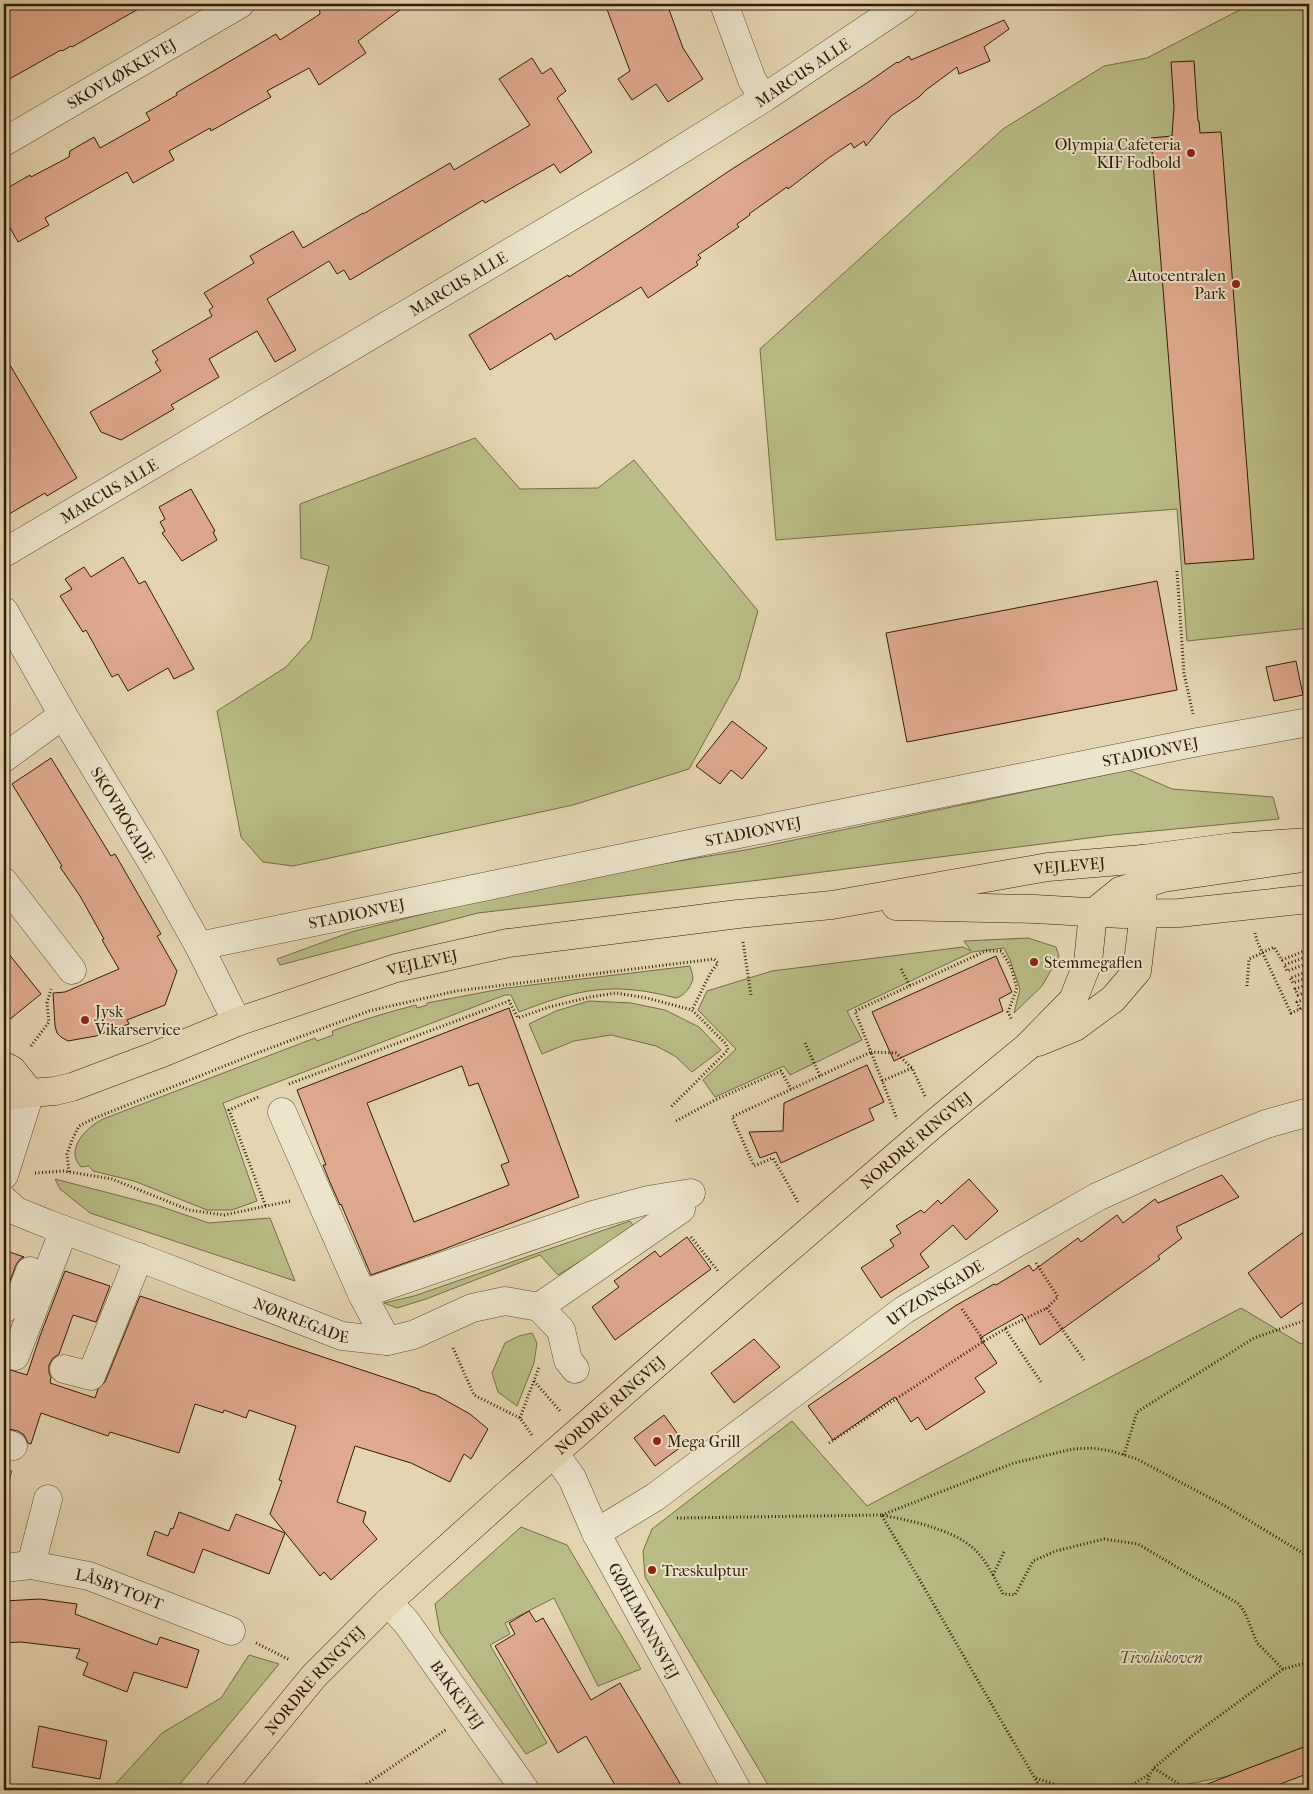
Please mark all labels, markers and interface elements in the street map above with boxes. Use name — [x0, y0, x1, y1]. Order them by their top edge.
street label: MARCUS ALLE — [751, 33, 854, 111]
street label: SKOVLØKKEVEJ — [63, 34, 179, 113]
place label: Olympia Cafeteria KIF Fodbold — [1055, 135, 1182, 172]
marker: Olympia Cafeteria KIF Fodbold — [1185, 147, 1197, 159]
street label: MARCUS ALLE — [406, 247, 511, 320]
place label: Autocentralen Park — [1126, 266, 1227, 303]
marker: Autocentralen Park — [1230, 278, 1242, 290]
street label: MARCUS ALLE — [57, 454, 161, 527]
street label: STADIONVEJ — [1100, 733, 1200, 770]
street label: SKOVBOGADE — [87, 763, 159, 866]
street label: STADIONVEJ — [703, 812, 803, 850]
street label: VEJLEVEJ — [1031, 853, 1106, 879]
street label: STADIONVEJ — [307, 894, 407, 933]
street label: VEJLEVEJ — [383, 945, 459, 980]
place label: Stemmegaflen — [1044, 953, 1143, 972]
marker: Stemmegaflen — [1028, 956, 1040, 968]
place label: Jysk Vikarservice — [93, 1002, 181, 1039]
marker: Jysk Vikarservice — [79, 1014, 91, 1026]
street label: NORDRE RINGVEJ — [856, 1087, 975, 1193]
street label: UTZONSGADE — [883, 1255, 987, 1329]
street label: NØRREGADE — [251, 1293, 350, 1346]
street label: NORDRE RINGVEJ — [550, 1351, 669, 1458]
place label: Mega Grill — [667, 1432, 741, 1451]
marker: Mega Grill — [651, 1435, 663, 1447]
street label: GØHLMANNSVEJ — [605, 1559, 684, 1682]
place label: Træskulptur — [662, 1561, 748, 1580]
street label: LÅSBYTOFT — [74, 1564, 166, 1614]
marker: Træskulptur — [646, 1564, 658, 1576]
street label: NORDRE RINGVEJ — [260, 1622, 368, 1738]
park label: Tivoliskoven — [1119, 1648, 1203, 1667]
street label: BAKKEVEJ — [427, 1656, 488, 1733]

